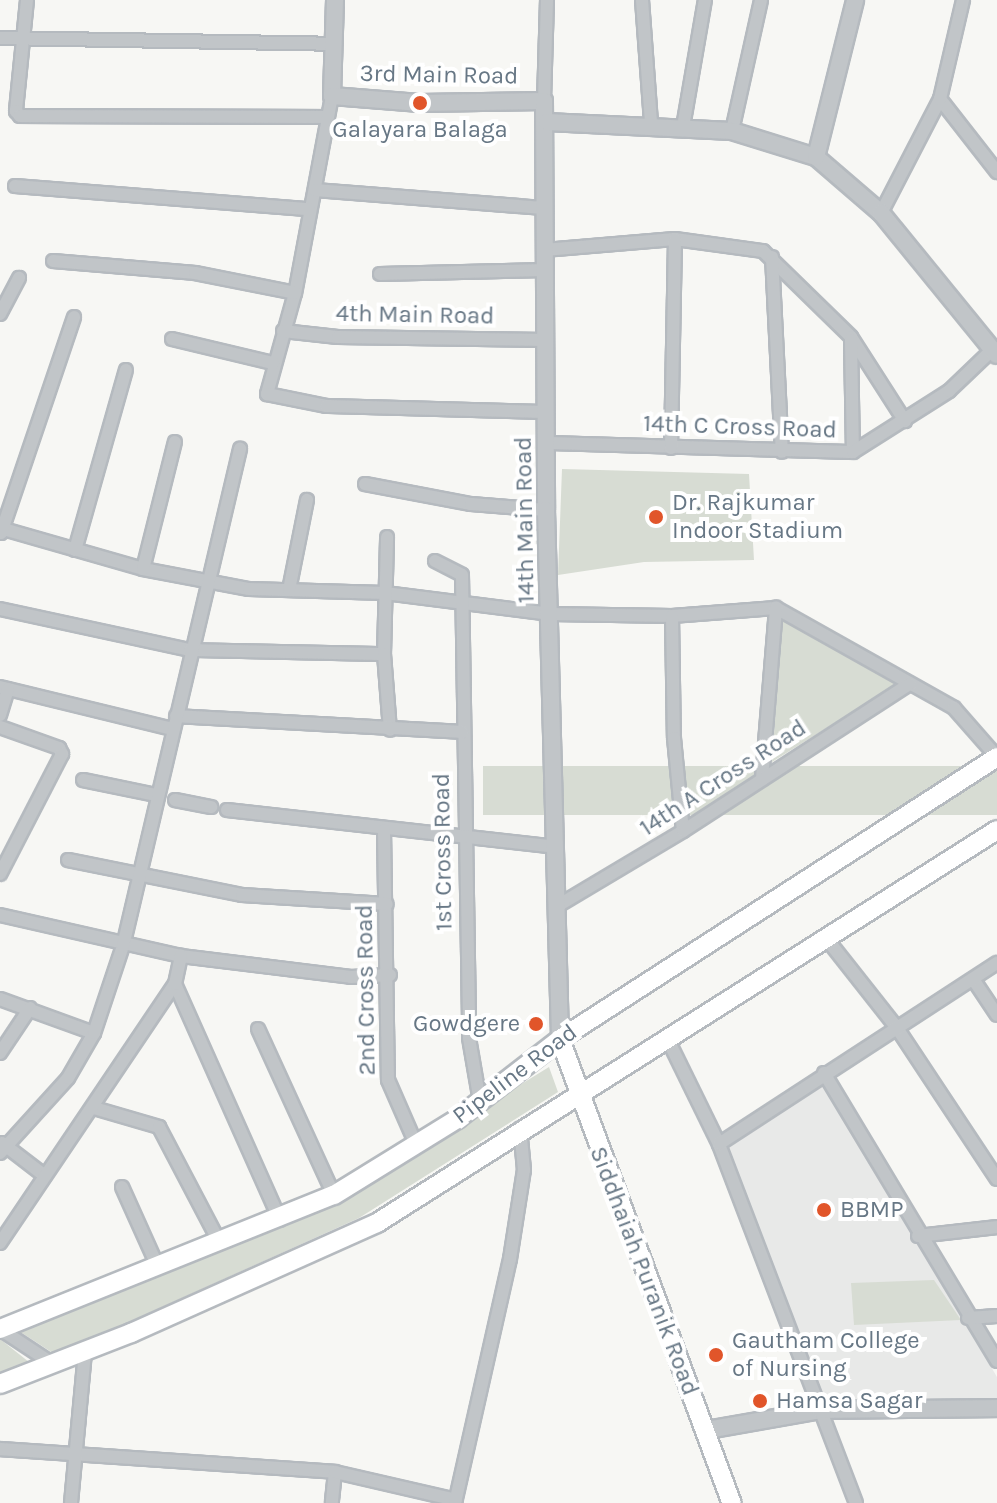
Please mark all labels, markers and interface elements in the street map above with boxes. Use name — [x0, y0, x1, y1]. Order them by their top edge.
street label: 3rd Main Road — [359, 59, 519, 91]
marker: Galayara Balaga — [411, 94, 429, 112]
place label: Galayara Balaga — [332, 116, 508, 144]
street label: 4th Main Road — [335, 299, 495, 331]
street label: 14th C Cross Road — [643, 409, 837, 445]
street label: 14th Main Road — [509, 436, 541, 604]
place label: Dr. Rajkumar Indoor Stadium — [672, 489, 843, 545]
marker: Dr. Rajkumar Indoor Stadium — [647, 508, 665, 526]
street label: 14th A Cross Road — [634, 713, 812, 843]
street label: 1st Cross Road — [427, 773, 459, 931]
street label: 2nd Cross Road — [350, 904, 382, 1076]
place label: Gowdgere — [413, 1010, 520, 1038]
marker: Gowdgere — [527, 1015, 545, 1033]
street label: Pipeline Road — [447, 1018, 583, 1130]
street label: Siddhaiah Puranik Road — [583, 1143, 705, 1399]
place label: BBMP — [840, 1196, 903, 1224]
marker: BBMP — [815, 1201, 833, 1219]
place label: Gautham College of Nursing — [732, 1327, 920, 1383]
marker: Gautham College of Nursing — [707, 1346, 725, 1364]
place label: Hamsa Sagar — [776, 1387, 922, 1415]
marker: Hamsa Sagar — [751, 1392, 769, 1410]

